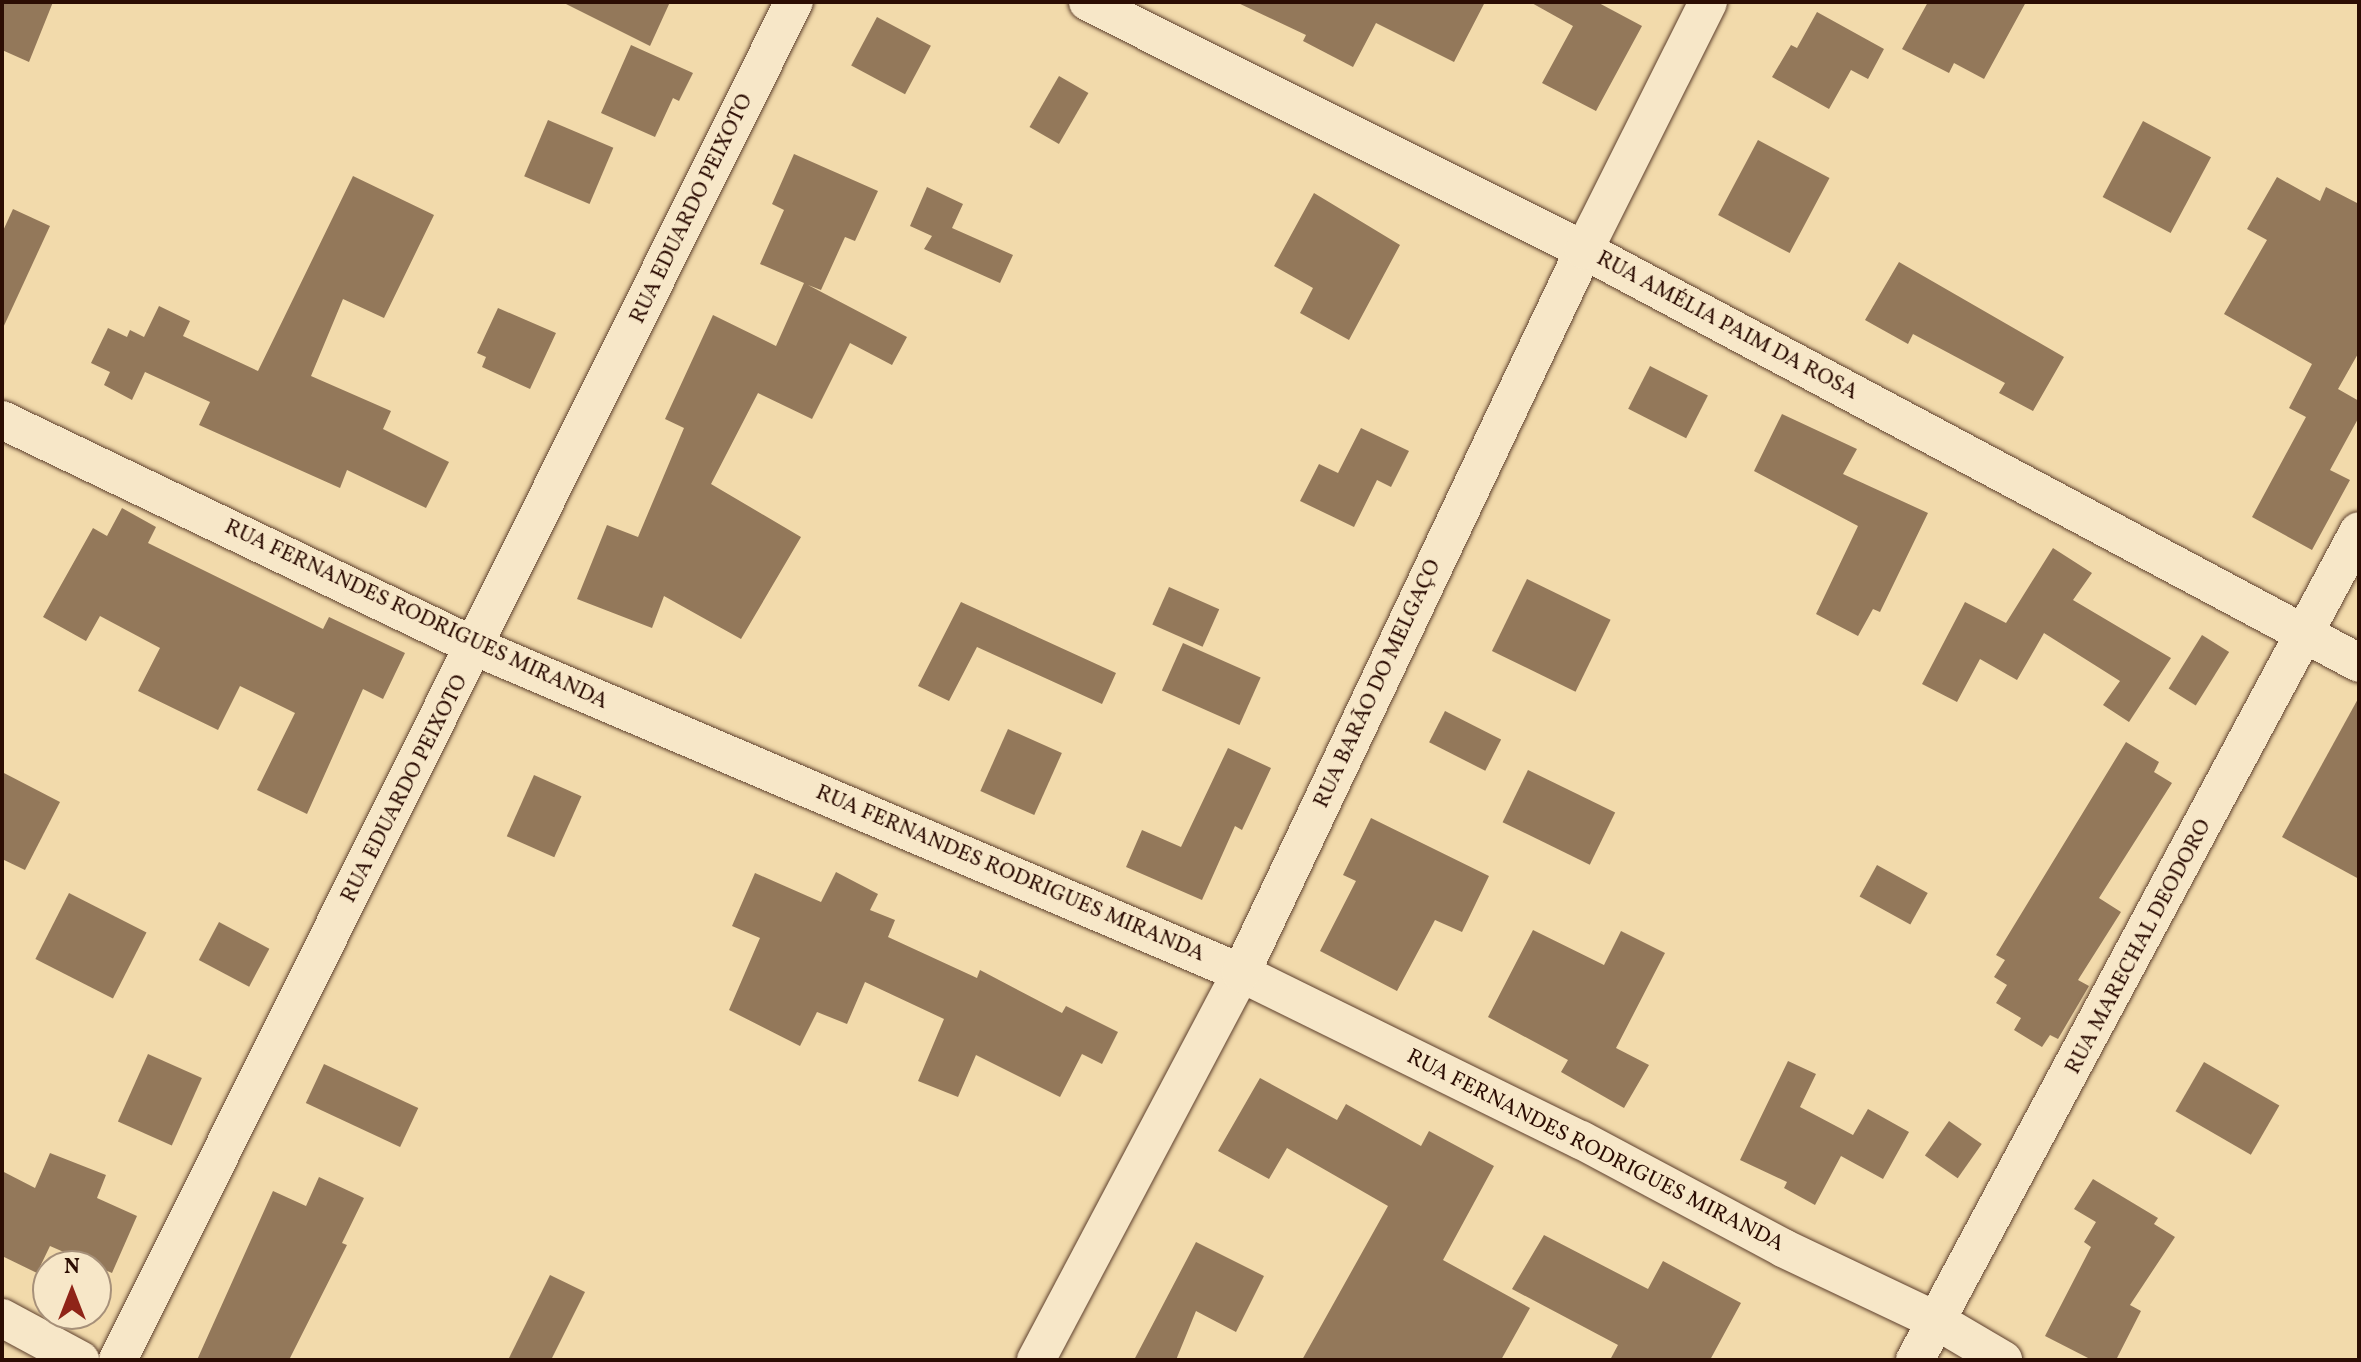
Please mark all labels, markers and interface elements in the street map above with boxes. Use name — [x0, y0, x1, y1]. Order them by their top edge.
street label: RUA EDUARDO PEIXOTO — [625, 90, 759, 328]
street label: RUA AMÉLIA PAIM DA ROSA — [1592, 246, 1862, 406]
street label: RUA FERNANDES RODRIGUES MIRANDA — [220, 514, 612, 716]
street label: RUA BARÃO DO MELGAÇO — [1309, 556, 1447, 812]
street label: RUA EDUARDO PEIXOTO — [336, 671, 474, 907]
street label: RUA FERNANDES RODRIGUES MIRANDA — [812, 780, 1208, 968]
street label: RUA MARECHAL DEODORO — [2060, 815, 2218, 1079]
street label: RUA FERNANDES RODRIGUES MIRANDA — [1402, 1044, 1788, 1258]
north arrow — [32, 1250, 112, 1330]
text: N — [64, 1252, 80, 1283]

